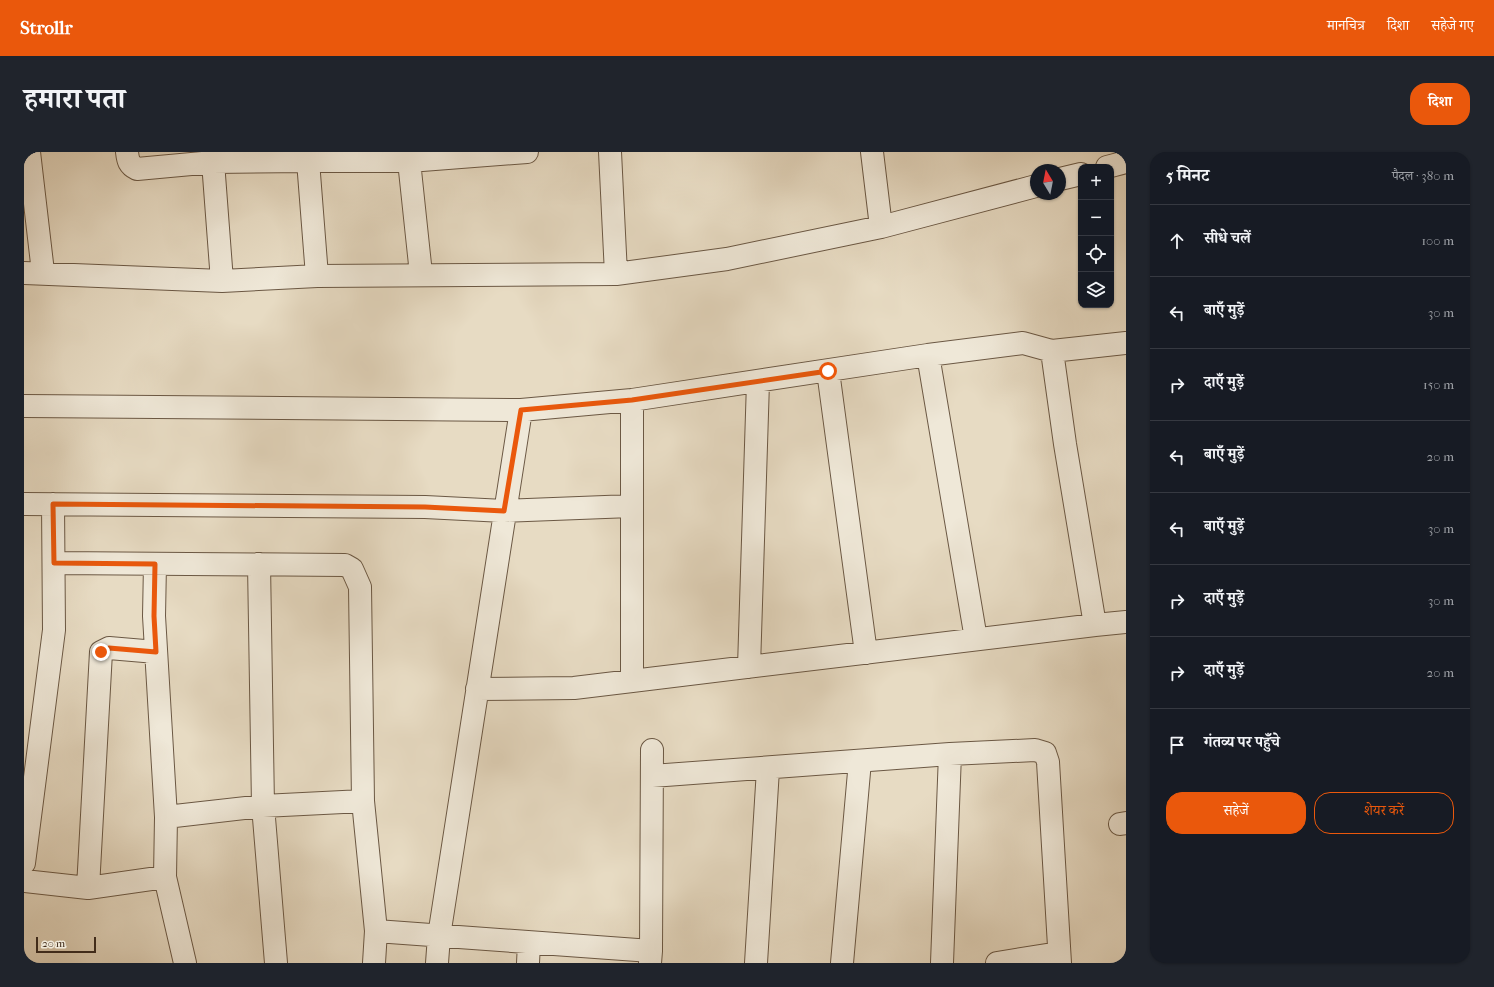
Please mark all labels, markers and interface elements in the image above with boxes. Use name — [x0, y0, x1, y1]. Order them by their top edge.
text: Strollr — [20, 17, 73, 39]
text: मानचित्र — [1327, 17, 1365, 34]
text: दिशा — [1387, 17, 1409, 34]
text: सहेजे गए — [1431, 17, 1474, 34]
text: हमारा पता — [24, 82, 125, 115]
button: दिशा — [1410, 83, 1470, 125]
north arrow — [1030, 164, 1066, 200]
map controls — [1078, 164, 1114, 308]
button: + — [1078, 164, 1114, 200]
text: 5 मिनट — [1166, 165, 1209, 185]
text: पैदल · 380 m — [1392, 168, 1454, 183]
button: − — [1078, 200, 1114, 236]
text: सीधे चलें — [1204, 229, 1251, 247]
icon: ahead — [1166, 230, 1188, 252]
text: 100 m — [1421, 233, 1454, 248]
button: locate — [1078, 236, 1114, 272]
button: layers — [1078, 272, 1114, 308]
text: बाएँ मुड़ें — [1204, 301, 1244, 319]
icon: left — [1166, 302, 1188, 324]
text: 30 m — [1428, 305, 1454, 320]
route start — [819, 362, 837, 380]
text: दाएँ मुड़ें — [1204, 373, 1244, 391]
icon: right — [1166, 374, 1188, 396]
text: 150 m — [1423, 377, 1454, 392]
text: बाएँ मुड़ें — [1204, 445, 1244, 463]
icon: left — [1166, 446, 1188, 468]
text: 20 m — [1427, 449, 1454, 464]
text: बाएँ मुड़ें — [1204, 517, 1244, 535]
icon: left — [1166, 518, 1188, 540]
text: 30 m — [1428, 521, 1454, 536]
text: दाएँ मुड़ें — [1204, 589, 1244, 607]
icon: right — [1166, 590, 1188, 612]
text: 30 m — [1428, 593, 1454, 608]
route end — [92, 643, 110, 661]
text: दाएँ मुड़ें — [1204, 661, 1244, 679]
icon: right — [1166, 662, 1188, 684]
text: 20 m — [1427, 665, 1454, 680]
text: गंतव्य पर पहुँचे — [1204, 733, 1280, 751]
icon: arrive — [1166, 734, 1188, 756]
button: सहेजें — [1166, 792, 1306, 834]
button: शेयर करें — [1314, 792, 1454, 834]
scale bar — [36, 935, 96, 954]
text: 20 m — [42, 937, 65, 950]

